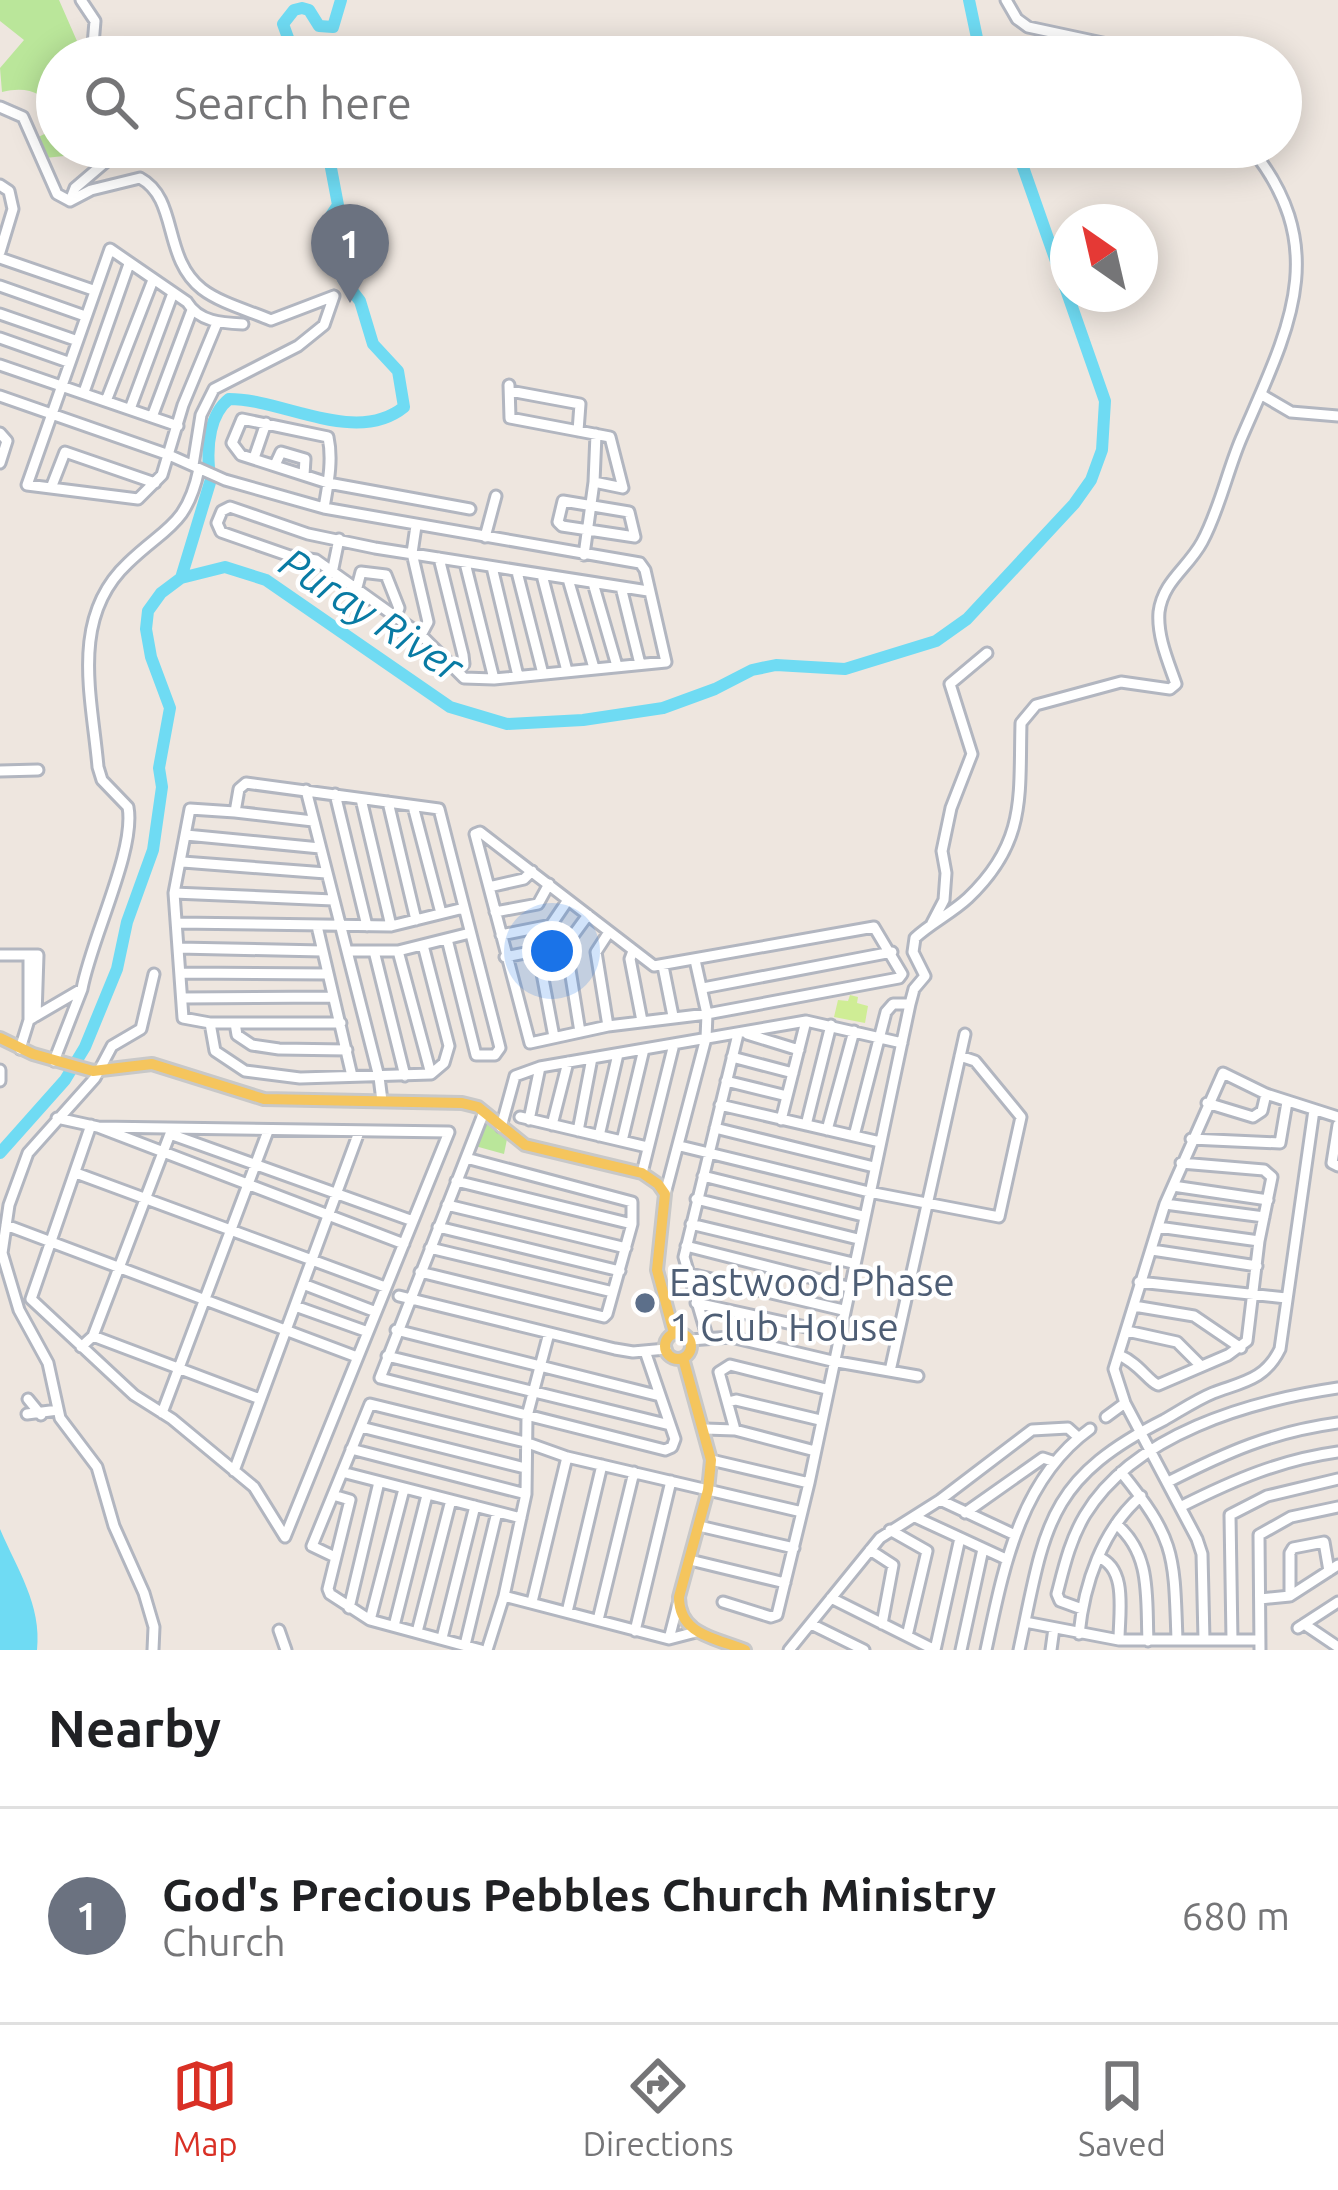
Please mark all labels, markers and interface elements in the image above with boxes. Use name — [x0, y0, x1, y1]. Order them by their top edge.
search box — [36, 36, 1302, 168]
icon: search — [78, 69, 144, 135]
text: Search here — [174, 77, 412, 128]
pin: 1 — [311, 204, 389, 303]
north arrow — [1050, 204, 1158, 312]
water label: Puray River — [272, 538, 474, 692]
your location — [522, 921, 582, 981]
place label: Eastwood Phase 1 Club House — [669, 1260, 955, 1348]
marker: Eastwood Phase 1 Club House — [632, 1290, 658, 1316]
text: Nearby — [48, 1699, 221, 1757]
text: God's Precious Pebbles Church Ministry — [162, 1869, 996, 1920]
text: 1 — [76, 1894, 98, 1937]
text: 680 m — [1181, 1894, 1290, 1937]
text: Church — [162, 1920, 286, 1963]
tab: Map — [172, 2053, 238, 2162]
tab: Directions — [583, 2053, 733, 2162]
tab: Saved — [1078, 2053, 1166, 2162]

